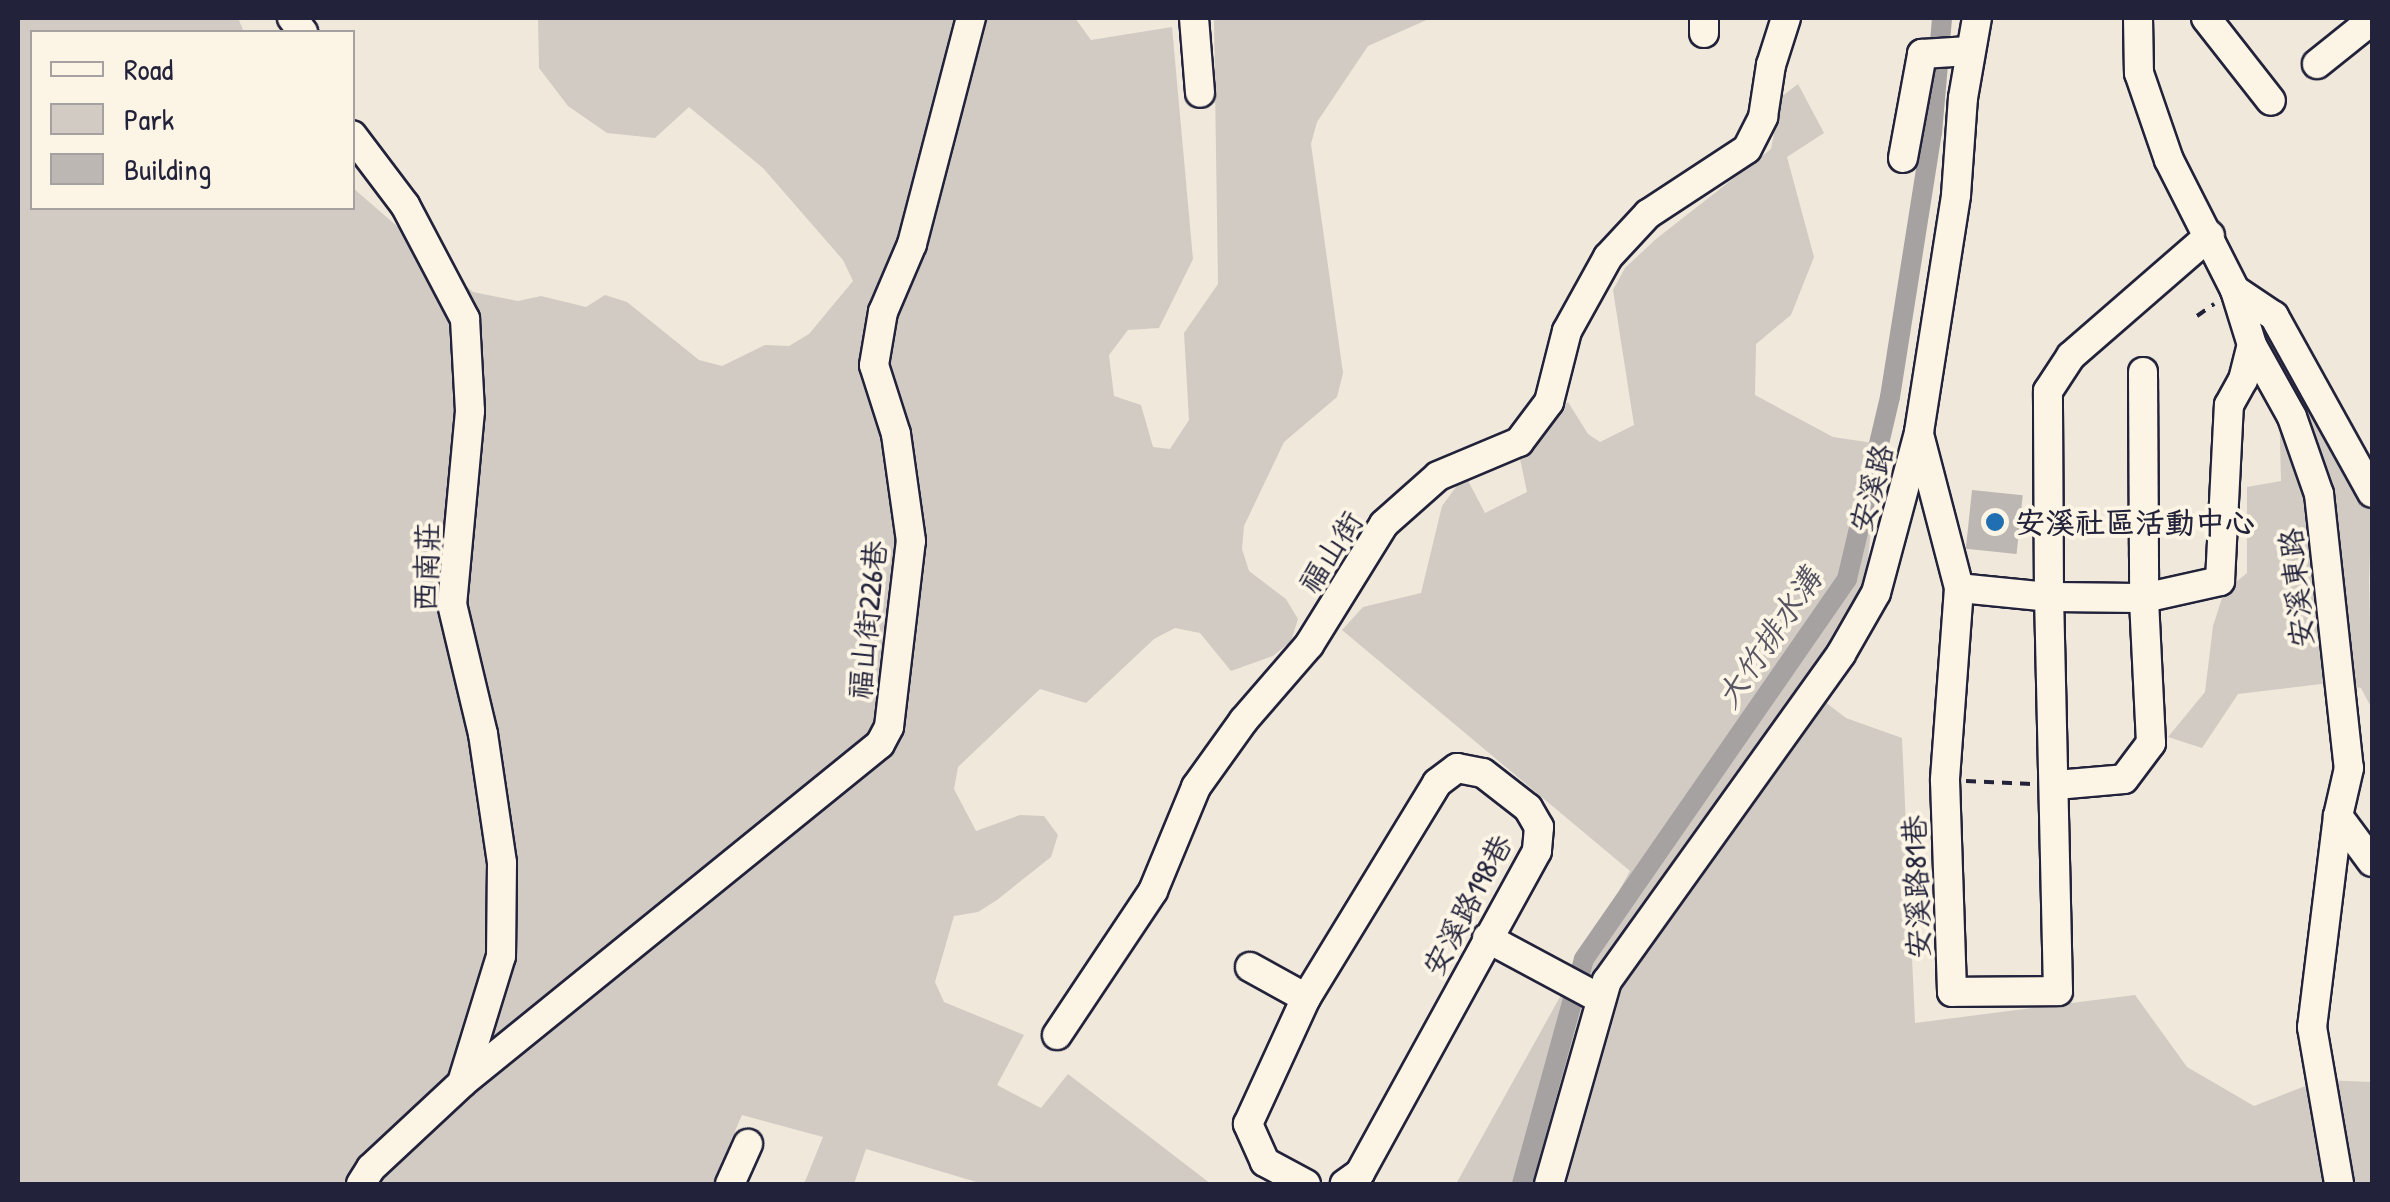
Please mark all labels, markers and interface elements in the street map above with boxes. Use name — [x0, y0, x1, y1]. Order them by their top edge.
legend — [30, 30, 355, 210]
text: Road — [124, 49, 173, 89]
text: Park — [124, 99, 174, 139]
text: Building — [124, 149, 211, 189]
street label: 安溪路 — [1842, 440, 1900, 536]
street label: 福山街 — [1290, 504, 1370, 600]
place label: 安溪社區活動中心 — [2015, 504, 2255, 540]
marker: 安溪社區活動中心 — [1984, 511, 2006, 533]
street label: 西南莊 — [406, 521, 446, 613]
street label: 安溪東路 — [2272, 526, 2320, 650]
street label: 福山街226巷 — [841, 539, 893, 701]
water label: 大竹排水溝 — [1708, 561, 1830, 715]
street label: 安溪路81巷 — [1896, 814, 1936, 960]
street label: 安溪路198巷 — [1415, 828, 1519, 982]

